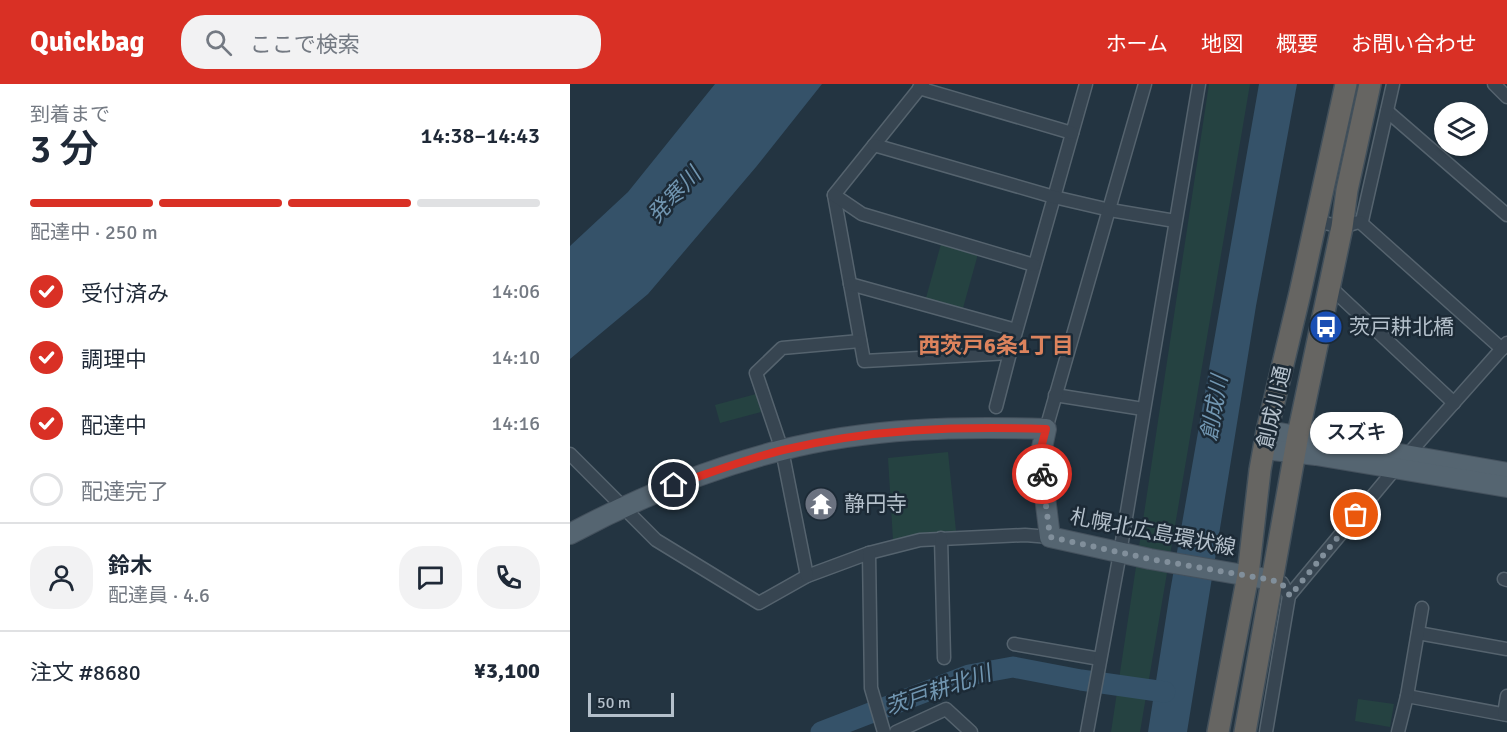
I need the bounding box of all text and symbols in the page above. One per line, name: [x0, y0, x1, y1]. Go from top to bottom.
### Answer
search box: [181, 15, 601, 69]
text: Quickbag: [30, 25, 145, 59]
icon: search: [202, 26, 235, 59]
text: ここで検索: [250, 31, 360, 58]
text: ホーム: [1106, 31, 1168, 57]
text: 地図: [1201, 31, 1243, 57]
text: 概要: [1276, 31, 1318, 57]
text: お問い合わせ: [1351, 31, 1477, 57]
text: 到着まで: [30, 102, 110, 127]
map controls: [1434, 102, 1488, 156]
button: layers: [1434, 102, 1488, 156]
text: 14:38–14:43: [421, 122, 540, 149]
text: 3 分: [30, 125, 99, 173]
water label: 発寒川: [642, 160, 708, 228]
text: 配達中 · 250 m: [30, 220, 158, 245]
icon: check: [30, 275, 63, 308]
text: 14:06: [491, 279, 540, 304]
text: 受付済み: [81, 280, 169, 307]
bus stop icon: 茨戸耕北橋: [1308, 309, 1344, 345]
place label: 茨戸耕北橋: [1349, 314, 1454, 340]
district label: 西茨戸6条1丁目: [918, 332, 1074, 359]
icon: check: [30, 341, 63, 374]
text: 14:10: [491, 345, 540, 370]
text: 調理中: [81, 346, 147, 373]
street label: 創成川通: [1252, 363, 1296, 451]
water label: 創成川: [1195, 371, 1233, 443]
icon: check: [30, 407, 63, 440]
text: 14:16: [491, 411, 540, 436]
text: 配達中: [81, 412, 147, 439]
callout: スズキ: [1310, 413, 1402, 455]
text: スズキ: [1327, 420, 1387, 445]
courier: [1012, 444, 1072, 504]
icon: bike: [1026, 458, 1059, 491]
pin: [648, 459, 699, 510]
icon: home: [657, 468, 690, 501]
text: 配達完了: [81, 478, 169, 505]
temple icon: 静円寺: [803, 486, 839, 522]
pin: [1330, 489, 1381, 540]
place label: 静円寺: [844, 491, 907, 517]
icon: bag: [1339, 498, 1372, 531]
street label: 札幌北広島環状線: [1068, 503, 1238, 561]
button: person: [30, 546, 93, 609]
button: chat: [399, 546, 462, 609]
button: phone: [477, 546, 540, 609]
text: 鈴木: [108, 552, 152, 579]
text: 配達員 · 4.6: [108, 583, 210, 608]
text: ¥3,100: [474, 657, 540, 684]
text: 注文 #8680: [30, 659, 141, 686]
water label: 茨戸耕北川: [882, 659, 996, 721]
scale bar: [588, 690, 674, 718]
text: 50 m: [597, 693, 631, 713]

